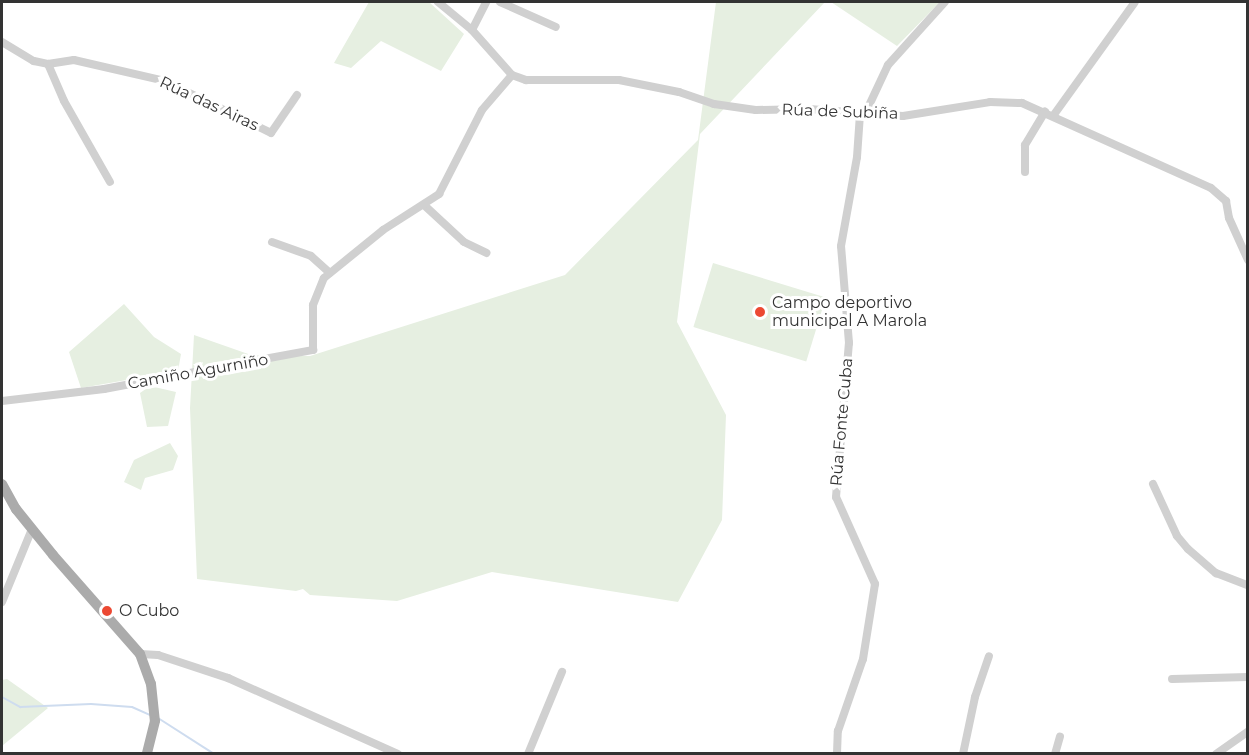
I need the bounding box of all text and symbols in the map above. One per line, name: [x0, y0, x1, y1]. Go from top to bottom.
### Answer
street label: Rúa das Airas: [156, 73, 262, 135]
street label: Rúa de Subiña: [781, 100, 899, 124]
place label: Campo deportivo municipal A Marola: [772, 293, 927, 331]
marker: Campo deportivo municipal A Marola: [753, 305, 767, 319]
street label: Camiño Agurniño: [126, 350, 270, 394]
street label: Rúa Fonte Cuba: [827, 357, 857, 487]
place label: O Cubo: [119, 601, 179, 621]
marker: O Cubo: [100, 604, 114, 618]

